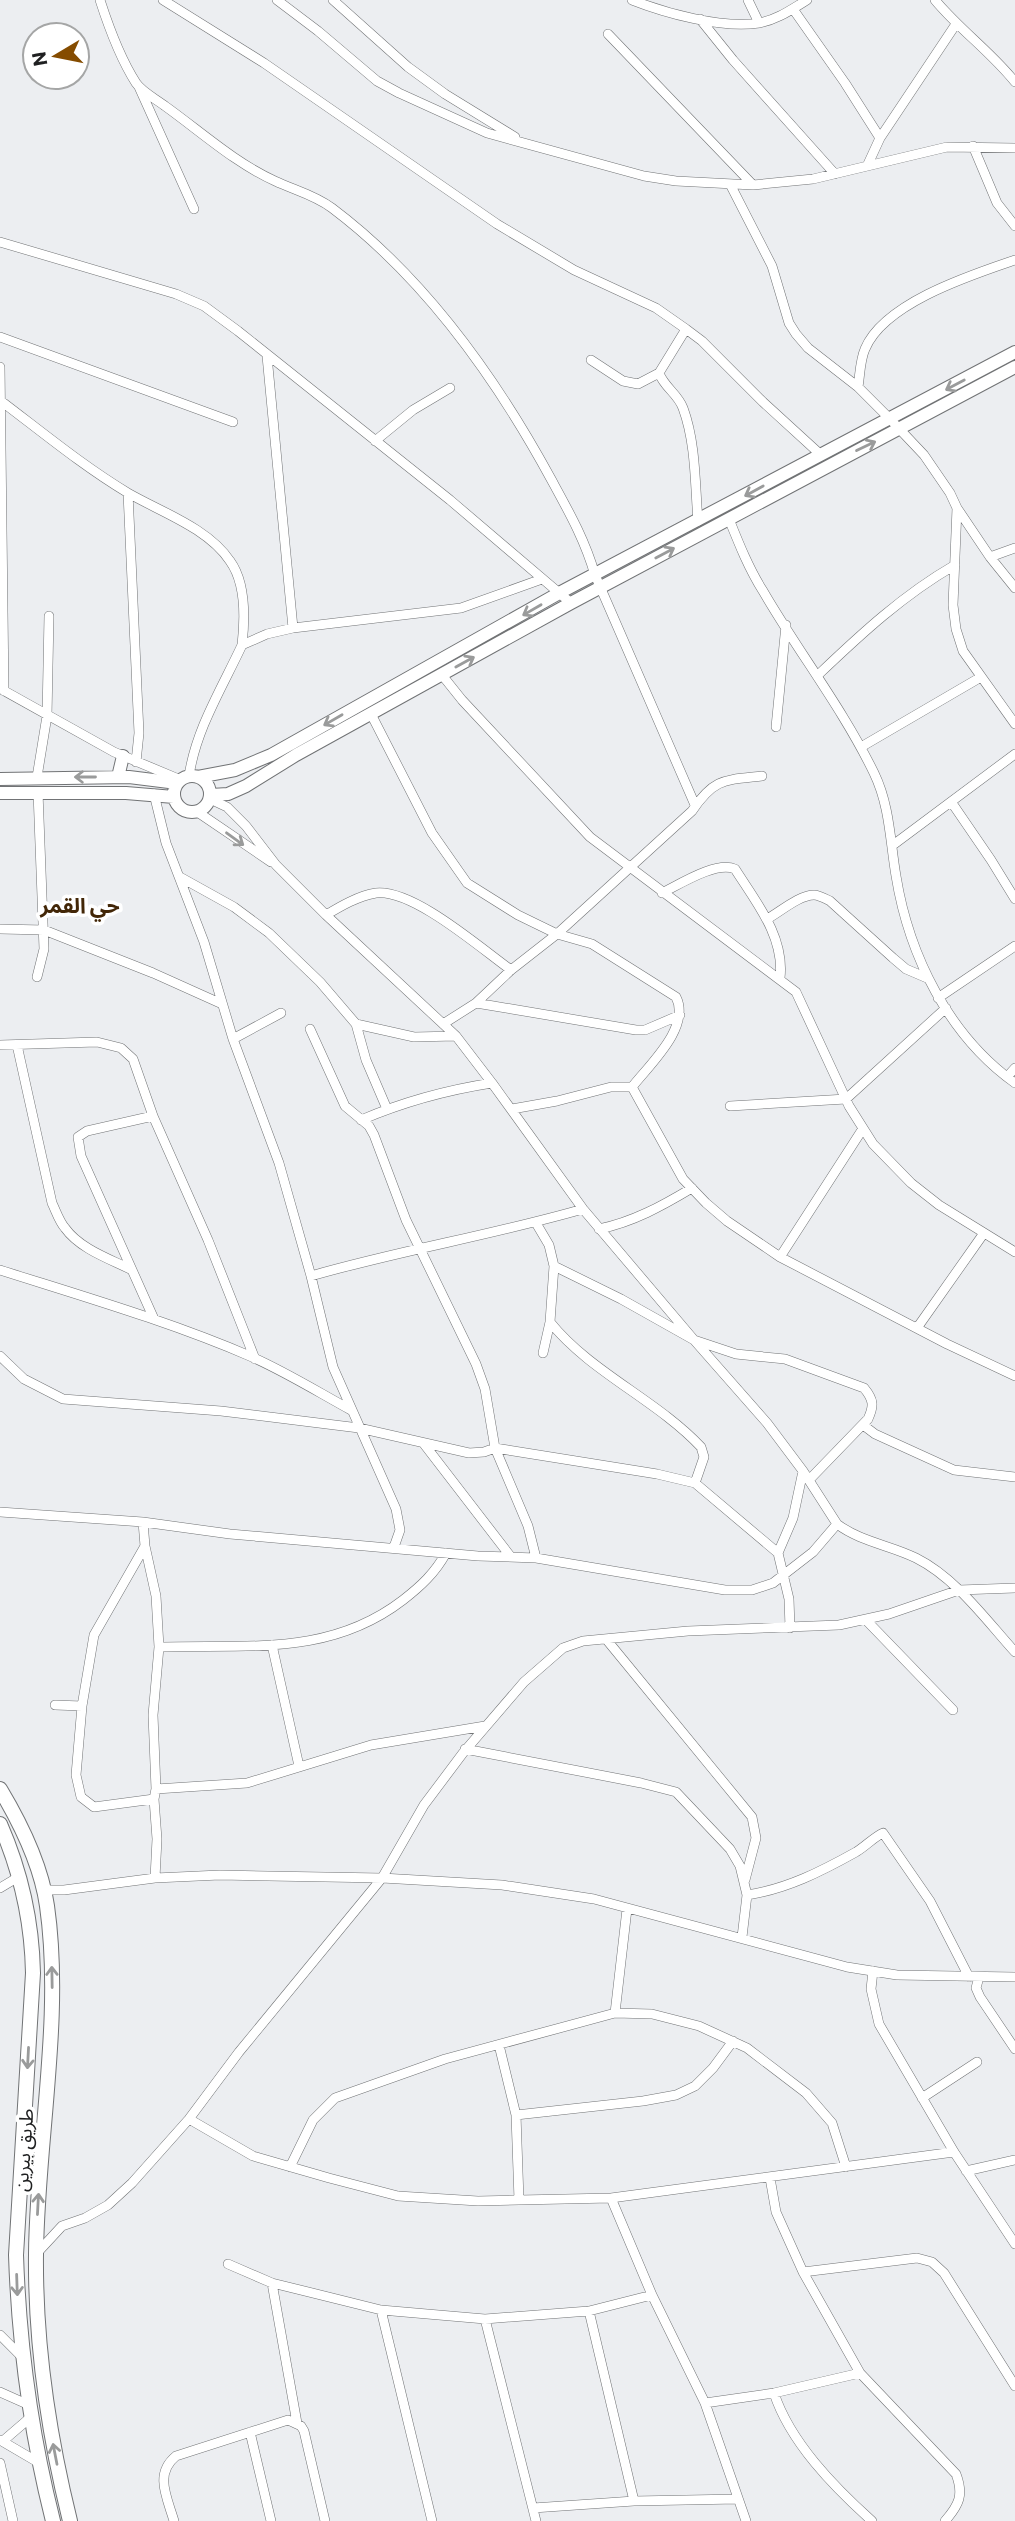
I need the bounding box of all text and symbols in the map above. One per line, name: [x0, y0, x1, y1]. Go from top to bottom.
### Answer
north arrow: [21, 21, 91, 91]
text: N: [26, 50, 51, 68]
one-way arrow: [945, 378, 966, 392]
one-way arrow: [855, 438, 876, 452]
one-way arrow: [744, 484, 764, 498]
one-way arrow: [654, 546, 675, 559]
one-way arrow: [522, 603, 542, 617]
one-way arrow: [455, 655, 475, 669]
one-way arrow: [323, 713, 343, 727]
one-way arrow: [74, 770, 97, 784]
one-way arrow: [225, 832, 244, 846]
district label: حي القمر: [39, 892, 120, 922]
one-way arrow: [45, 1966, 58, 1989]
one-way arrow: [22, 2047, 35, 2070]
street label: طريق بيرين: [9, 2108, 38, 2192]
one-way arrow: [32, 2193, 45, 2216]
one-way arrow: [11, 2274, 24, 2297]
one-way arrow: [48, 2443, 61, 2466]

